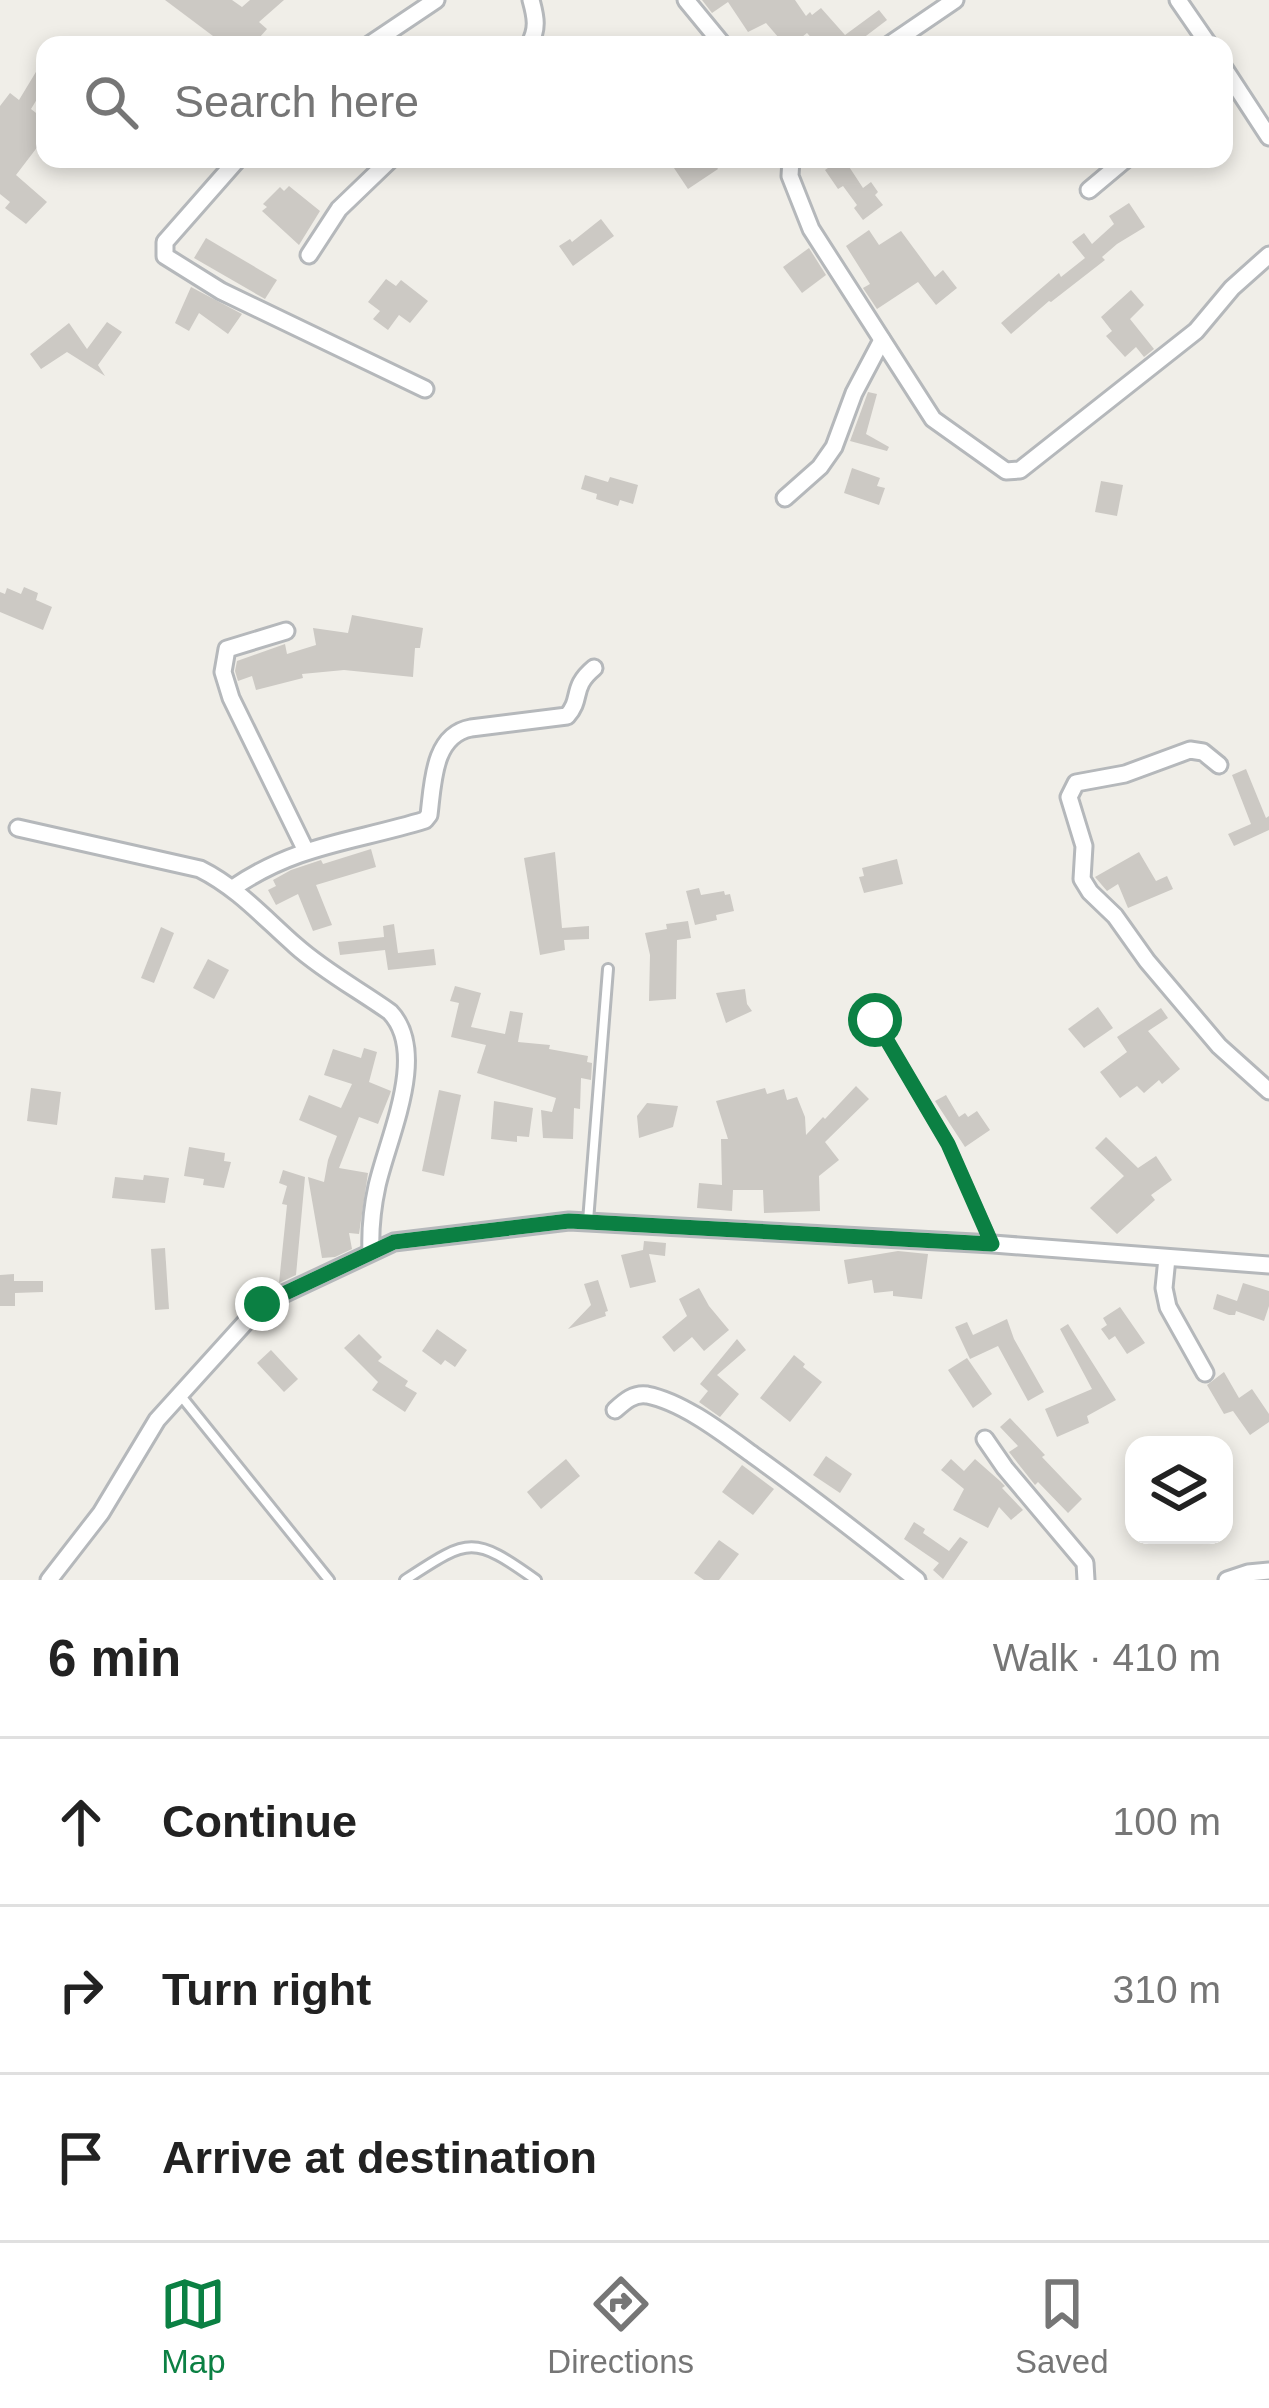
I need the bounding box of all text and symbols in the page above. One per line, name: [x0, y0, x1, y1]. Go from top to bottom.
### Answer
search box: [36, 36, 1233, 168]
icon: search: [78, 69, 144, 135]
text: Search here: [174, 76, 419, 127]
route start: [848, 993, 902, 1047]
route end: [235, 1277, 289, 1331]
map controls: [1125, 1436, 1233, 1544]
button: layers: [1125, 1436, 1233, 1544]
text: 6 min: [48, 1630, 181, 1687]
text: Walk · 410 m: [993, 1636, 1221, 1679]
icon: ahead: [48, 1789, 114, 1855]
text: Continue: [162, 1796, 357, 1847]
text: 100 m: [1113, 1800, 1221, 1843]
icon: right: [48, 1957, 114, 2023]
text: Turn right: [162, 1964, 371, 2015]
text: 310 m: [1113, 1968, 1221, 2011]
icon: arrive: [48, 2125, 114, 2191]
text: Arrive at destination: [162, 2132, 597, 2183]
tab: Map: [160, 2271, 226, 2381]
tab: Directions: [547, 2271, 694, 2381]
tab: Saved: [1015, 2271, 1109, 2381]

